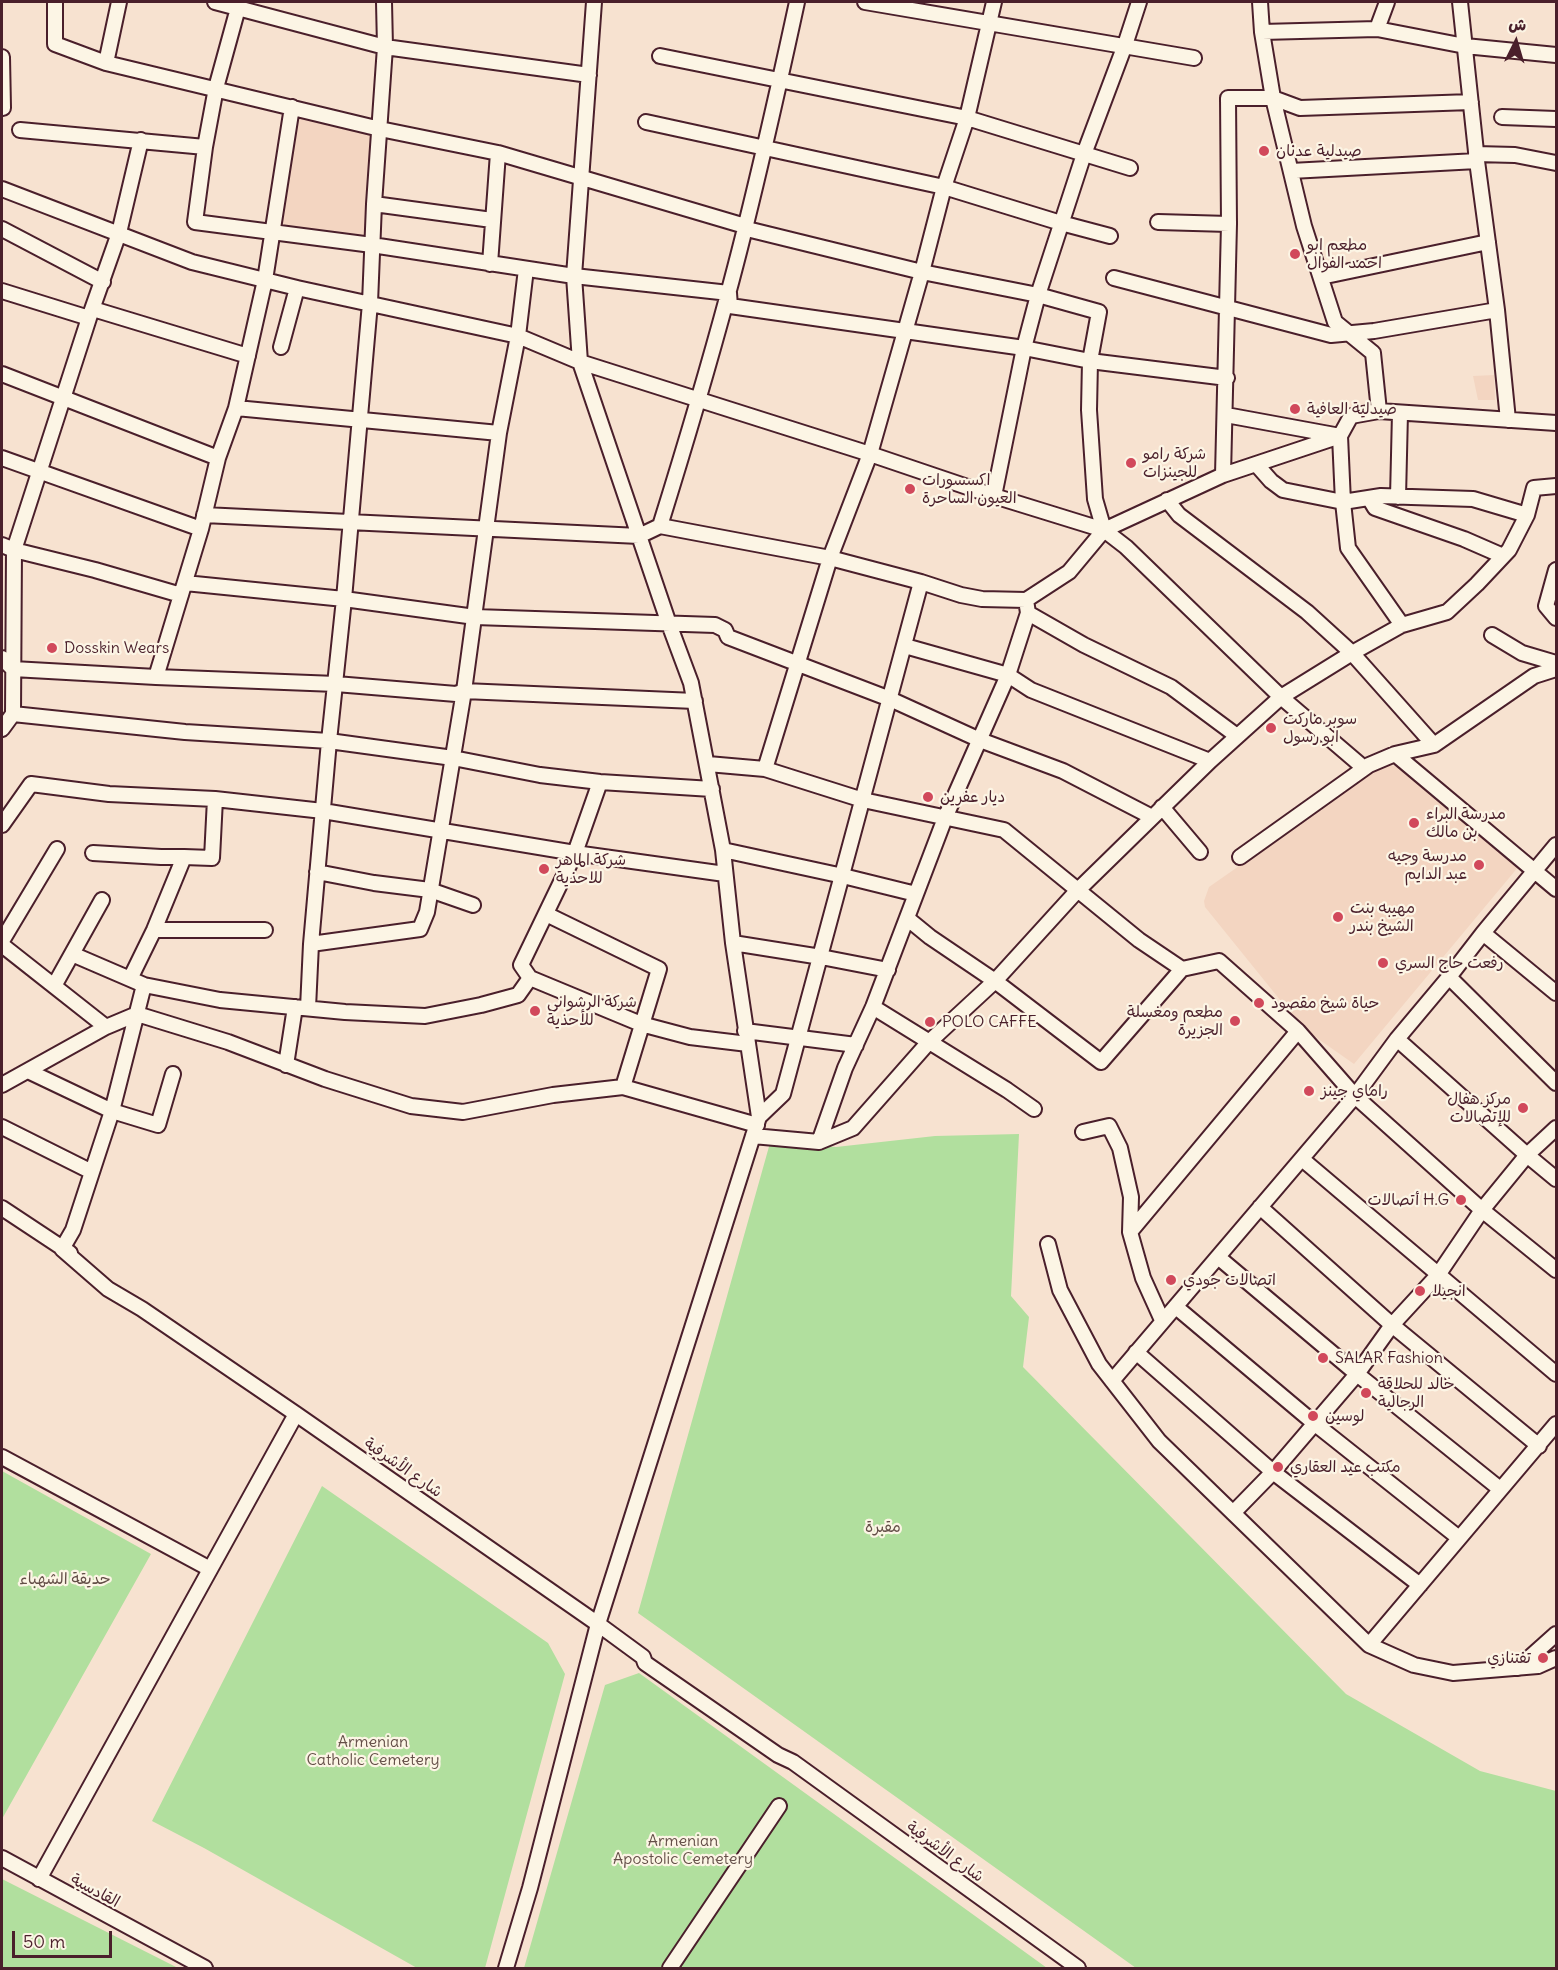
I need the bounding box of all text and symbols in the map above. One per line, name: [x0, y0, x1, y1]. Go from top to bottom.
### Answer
north arrow: [1486, 12, 1546, 72]
text: ش: [1508, 13, 1527, 35]
place label: صيدلية عدنان: [1276, 141, 1362, 161]
marker: صيدلية عدنان: [1257, 144, 1271, 158]
place label: مطعم ابو احمد الفوال: [1307, 235, 1382, 273]
marker: مطعم ابو احمد الفوال: [1288, 247, 1302, 261]
place label: صيدلية العافية: [1307, 399, 1397, 419]
marker: صيدلية العافية: [1288, 402, 1302, 416]
place label: شركة رامو للجينزات: [1143, 444, 1206, 482]
marker: شركة رامو للجينزات: [1124, 456, 1138, 470]
place label: اكسسورات العيون الساحرة: [922, 470, 1017, 508]
marker: اكسسورات العيون الساحرة: [903, 482, 917, 496]
place label: Dosskin Wears: [64, 638, 169, 658]
marker: Dosskin Wears: [45, 641, 59, 655]
place label: سوبر ماركت ابو رسول: [1283, 709, 1357, 747]
marker: سوبر ماركت ابو رسول: [1264, 721, 1278, 735]
place label: ديار عفرين: [940, 787, 1005, 807]
marker: ديار عفرين: [921, 790, 935, 804]
place label: مدرسة البراء بن مالك: [1426, 804, 1506, 842]
marker: مدرسة البراء بن مالك: [1407, 816, 1421, 830]
place label: مدرسة وجيه عبد الدايم: [1388, 846, 1467, 884]
place label: شركة الماهر للاحذية: [556, 850, 626, 888]
marker: مدرسة وجيه عبد الدايم: [1472, 858, 1486, 872]
marker: شركة الماهر للاحذية: [537, 862, 551, 876]
place label: مهيبه بنت الشيخ بندر: [1350, 898, 1415, 936]
marker: مهيبه بنت الشيخ بندر: [1331, 910, 1345, 924]
place label: رفعت حاج السري: [1395, 953, 1504, 973]
marker: رفعت حاج السري: [1376, 956, 1390, 970]
place label: شركة الرشواني للأحذية: [547, 992, 637, 1030]
place label: حياة شيخ مقصود: [1271, 993, 1379, 1013]
marker: حياة شيخ مقصود: [1252, 996, 1266, 1010]
place label: مطعم ومغسلة الجزيرة: [1127, 1002, 1223, 1040]
marker: شركة الرشواني للأحذية: [528, 1004, 542, 1018]
place label: POLO CAFFE: [942, 1012, 1037, 1032]
marker: مطعم ومغسلة الجزيرة: [1228, 1014, 1242, 1028]
marker: POLO CAFFE: [923, 1015, 937, 1029]
place label: راماي جينز: [1321, 1081, 1388, 1101]
marker: راماي جينز: [1302, 1084, 1316, 1098]
place label: مركز هفال للإتصالات: [1447, 1089, 1511, 1127]
marker: مركز هفال للإتصالات: [1516, 1101, 1530, 1115]
place label: أتصالات H.G: [1368, 1190, 1449, 1210]
marker: أتصالات H.G: [1454, 1193, 1468, 1207]
place label: اتصالات جودي: [1183, 1270, 1276, 1290]
marker: اتصالات جودي: [1164, 1273, 1178, 1287]
place label: انجيلا: [1432, 1281, 1466, 1301]
marker: انجيلا: [1413, 1284, 1427, 1298]
place label: SALAR Fashion: [1335, 1348, 1443, 1368]
marker: SALAR Fashion: [1316, 1351, 1330, 1365]
place label: خالد للحلاقة الرجالية: [1378, 1374, 1455, 1412]
marker: خالد للحلاقة الرجالية: [1359, 1386, 1373, 1400]
place label: لوسين: [1325, 1406, 1364, 1426]
marker: لوسين: [1306, 1409, 1320, 1423]
street label: شارع الأشرفية: [360, 1434, 446, 1502]
place label: مكتب عيد العقاري: [1290, 1457, 1401, 1477]
marker: مكتب عيد العقاري: [1271, 1460, 1285, 1474]
park label: مقبرة: [865, 1517, 901, 1537]
park label: حديقة الشهباء: [19, 1569, 111, 1589]
place label: تفتنازي: [1487, 1648, 1531, 1668]
marker: تفتنازي: [1536, 1651, 1550, 1665]
park label: Armenian Catholic Cemetery: [306, 1732, 440, 1770]
street label: شارع الأشرفية: [903, 1817, 987, 1887]
park label: Armenian Apostolic Cemetery: [613, 1831, 753, 1869]
street label: القادسية: [67, 1870, 123, 1912]
scale bar: [15, 1919, 116, 1957]
text: 50 m: [23, 1930, 65, 1953]

